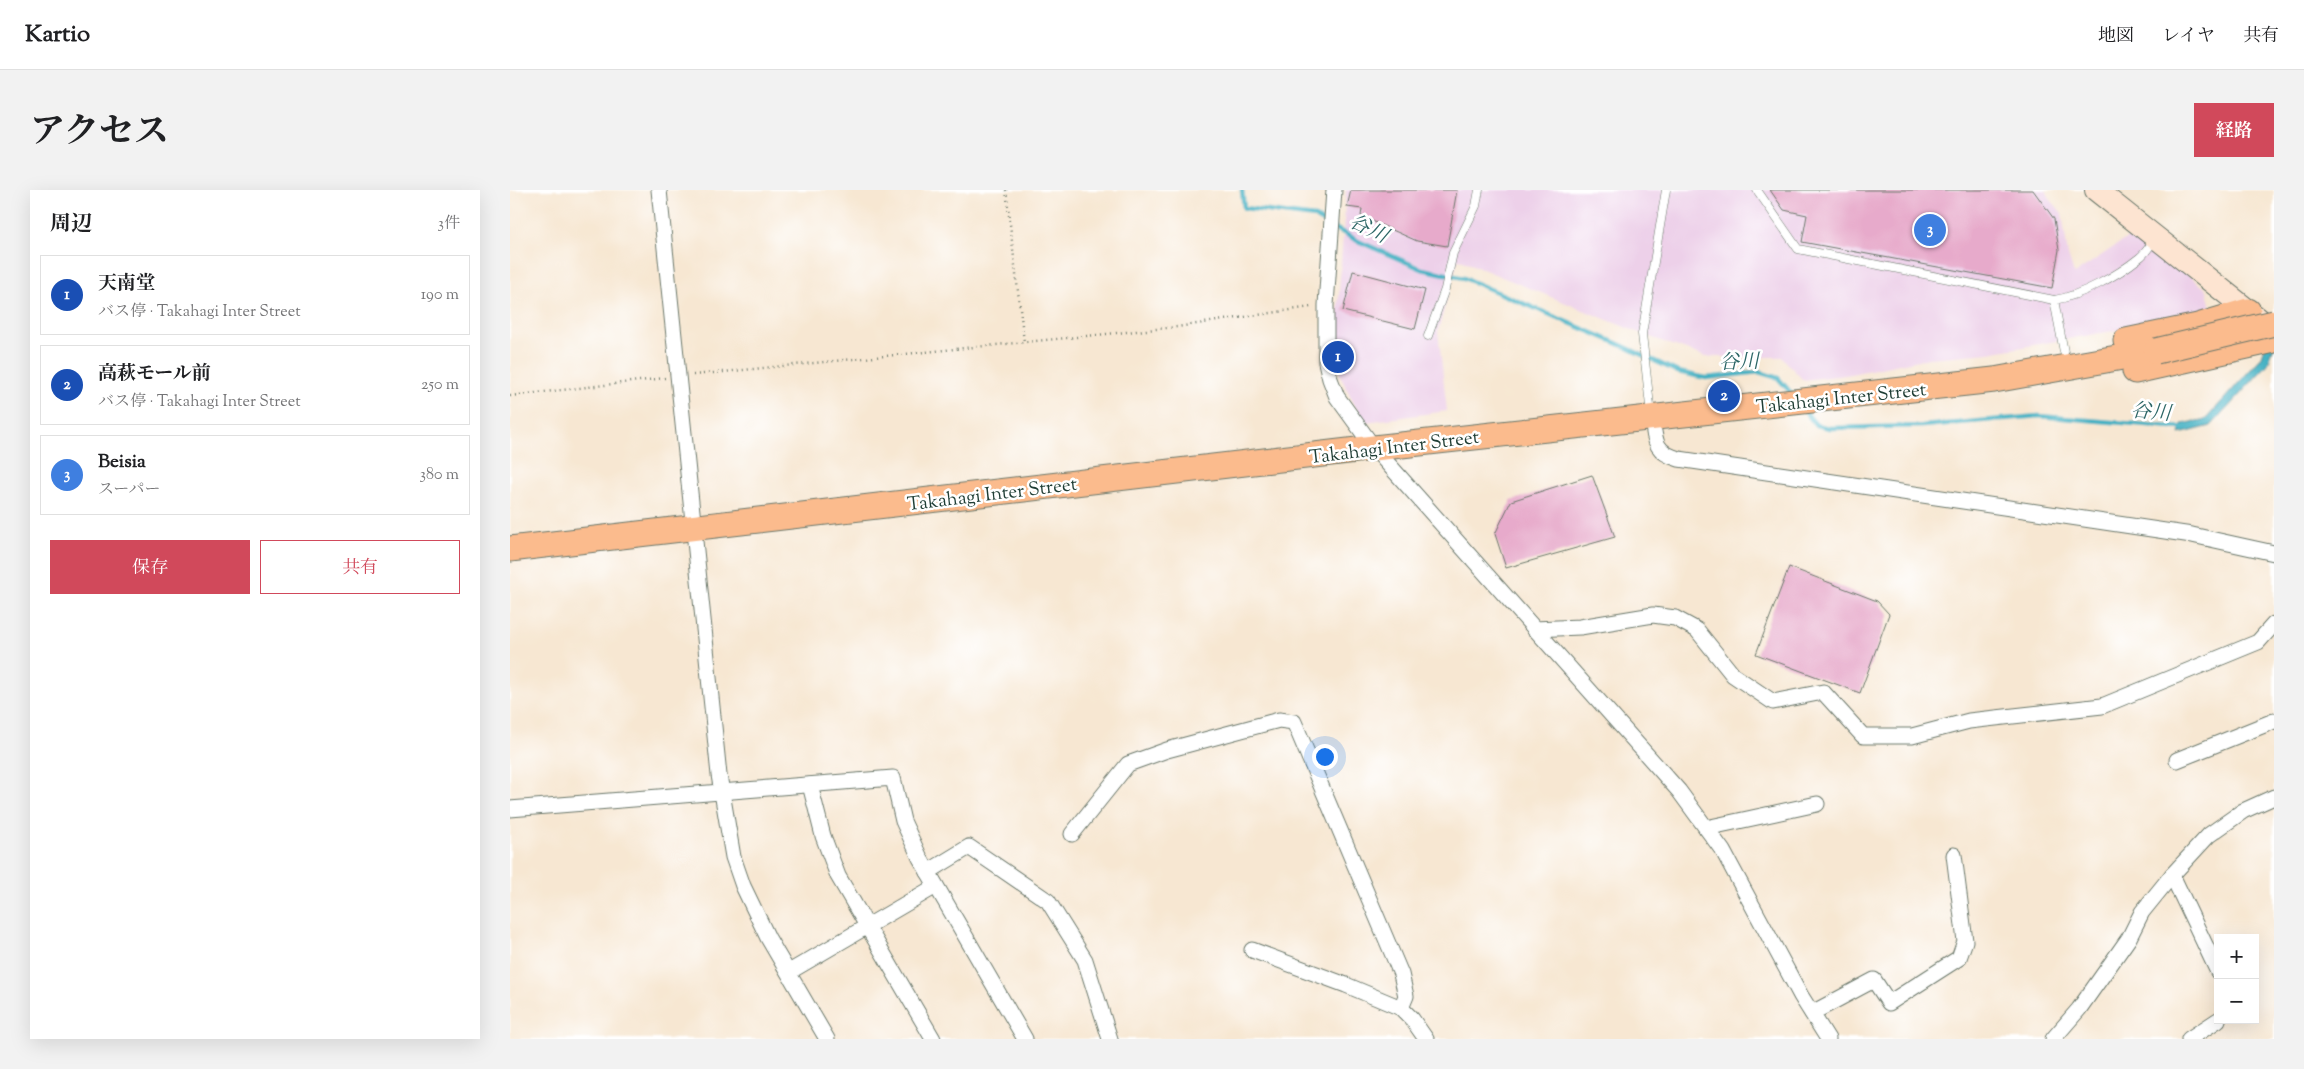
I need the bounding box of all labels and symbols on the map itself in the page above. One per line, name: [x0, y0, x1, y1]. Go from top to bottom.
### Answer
water label: 谷川: [1344, 208, 1394, 253]
pin: 3: [1914, 211, 1946, 249]
pin: 1: [1322, 338, 1354, 376]
water label: 谷川: [1719, 348, 1762, 379]
pin: 2: [1708, 377, 1740, 415]
street label: Takahagi Inter Street: [1755, 377, 1928, 422]
water label: 谷川: [2130, 397, 2174, 430]
street label: Takahagi Inter Street: [1308, 425, 1481, 472]
street label: Takahagi Inter Street: [906, 472, 1079, 519]
your location: [1312, 744, 1338, 770]

